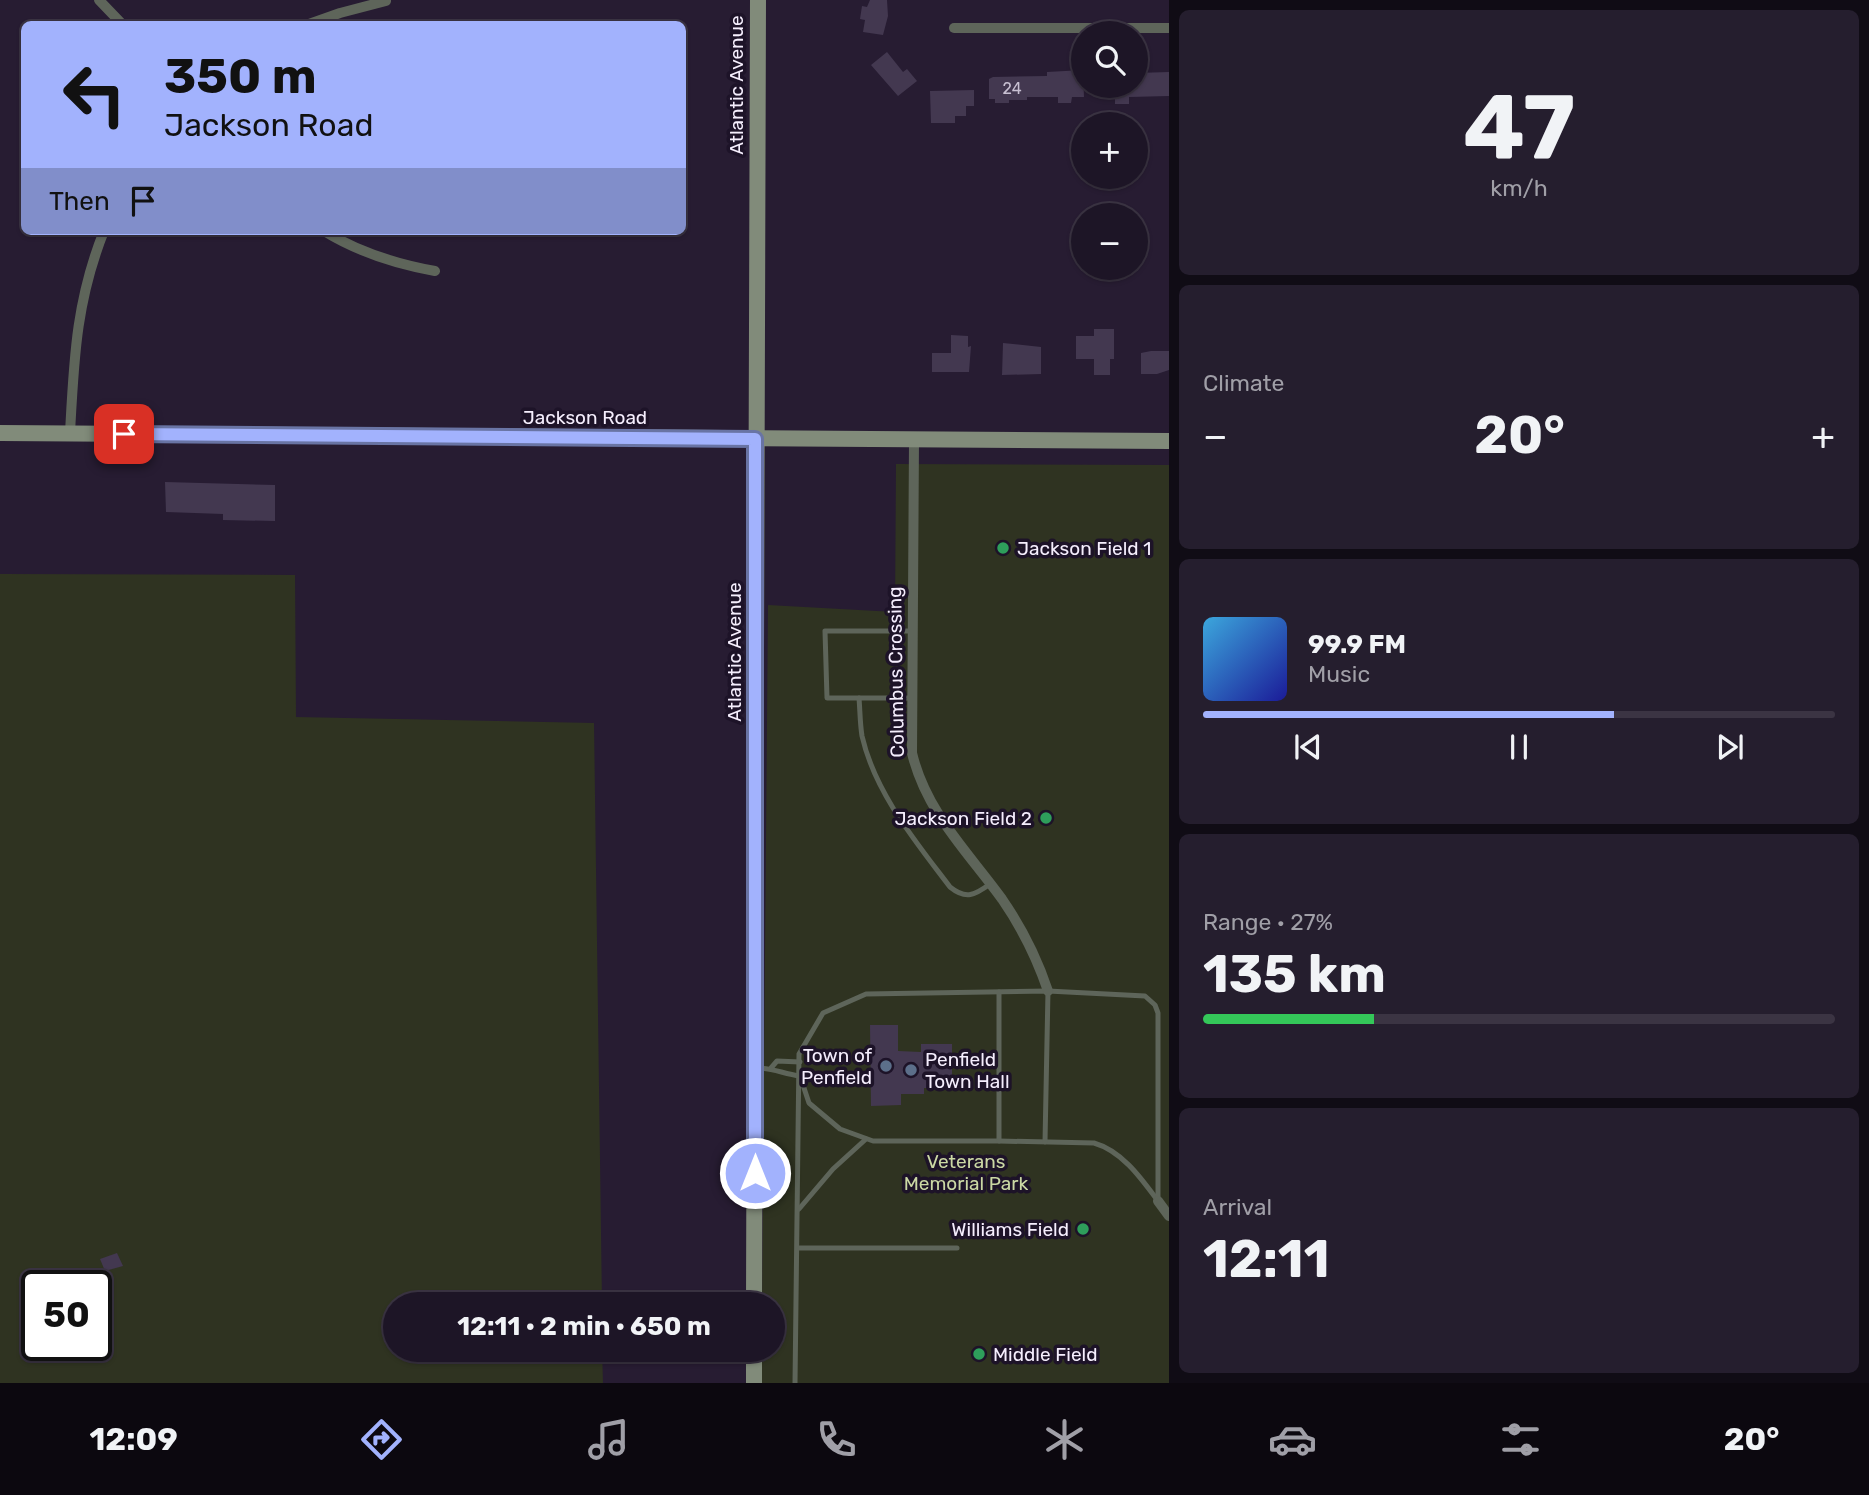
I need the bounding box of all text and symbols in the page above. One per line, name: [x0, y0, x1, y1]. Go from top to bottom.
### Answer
street label: Atlantic Avenue: [725, 15, 748, 155]
map controls: [1071, 21, 1148, 280]
button: search: [1071, 21, 1148, 98]
text: 350 m: [164, 47, 317, 105]
icon: left: [49, 49, 140, 140]
text: 47: [1463, 74, 1575, 182]
house number: 24: [1002, 79, 1022, 98]
text: Jackson Road: [164, 106, 373, 144]
button: +: [1071, 112, 1148, 189]
text: km/h: [1490, 174, 1548, 202]
icon: arrive: [124, 182, 162, 220]
text: Then: [49, 186, 110, 217]
button: −: [1071, 203, 1148, 280]
text: Climate: [1203, 369, 1284, 397]
pin: [94, 404, 154, 464]
text: 20°: [1474, 404, 1565, 466]
street label: Jackson Road: [523, 406, 647, 429]
text: −: [1203, 413, 1228, 459]
text: +: [1811, 413, 1835, 459]
icon: arrive: [105, 415, 143, 453]
place label: Jackson Field 1: [1017, 537, 1151, 560]
marker: Jackson Field 1: [995, 540, 1011, 556]
street label: Atlantic Avenue: [723, 582, 746, 722]
street label: Columbus Crossing: [883, 586, 909, 758]
text: 99.9 FM: [1308, 629, 1406, 660]
text: Music: [1308, 660, 1370, 688]
icon: previous: [1289, 728, 1327, 766]
icon: pause: [1500, 728, 1538, 766]
icon: next: [1711, 728, 1749, 766]
place label: Jackson Field 2: [895, 807, 1032, 830]
marker: Jackson Field 2: [1038, 810, 1054, 826]
text: Range · 27%: [1203, 908, 1333, 936]
text: 135 km: [1203, 943, 1386, 1005]
place label: Town of Penfield: [801, 1044, 873, 1089]
place label: Penfield Town Hall: [925, 1048, 1010, 1093]
marker: Town of Penfield: [878, 1058, 894, 1074]
marker: Penfield Town Hall: [903, 1062, 919, 1078]
position arrow: [718, 1136, 792, 1210]
park label: Veterans Memorial Park: [904, 1150, 1029, 1195]
text: Arrival: [1203, 1193, 1272, 1221]
place label: Williams Field: [951, 1218, 1069, 1241]
marker: Williams Field: [1075, 1221, 1091, 1237]
text: 12:11: [1203, 1228, 1330, 1290]
speed limit sign: 50: [21, 1270, 112, 1361]
text: 12:11 · 2 min · 650 m: [457, 1311, 711, 1342]
place label: Middle Field: [993, 1343, 1097, 1366]
marker: Middle Field: [971, 1346, 987, 1362]
icon: directions: [357, 1415, 406, 1464]
icon: music: [584, 1415, 633, 1464]
icon: phone: [812, 1415, 861, 1464]
icon: climate: [1040, 1415, 1089, 1464]
icon: car: [1268, 1415, 1317, 1464]
icon: filters: [1496, 1415, 1545, 1464]
text: 12:09: [89, 1420, 178, 1458]
text: 20°: [1724, 1420, 1779, 1458]

